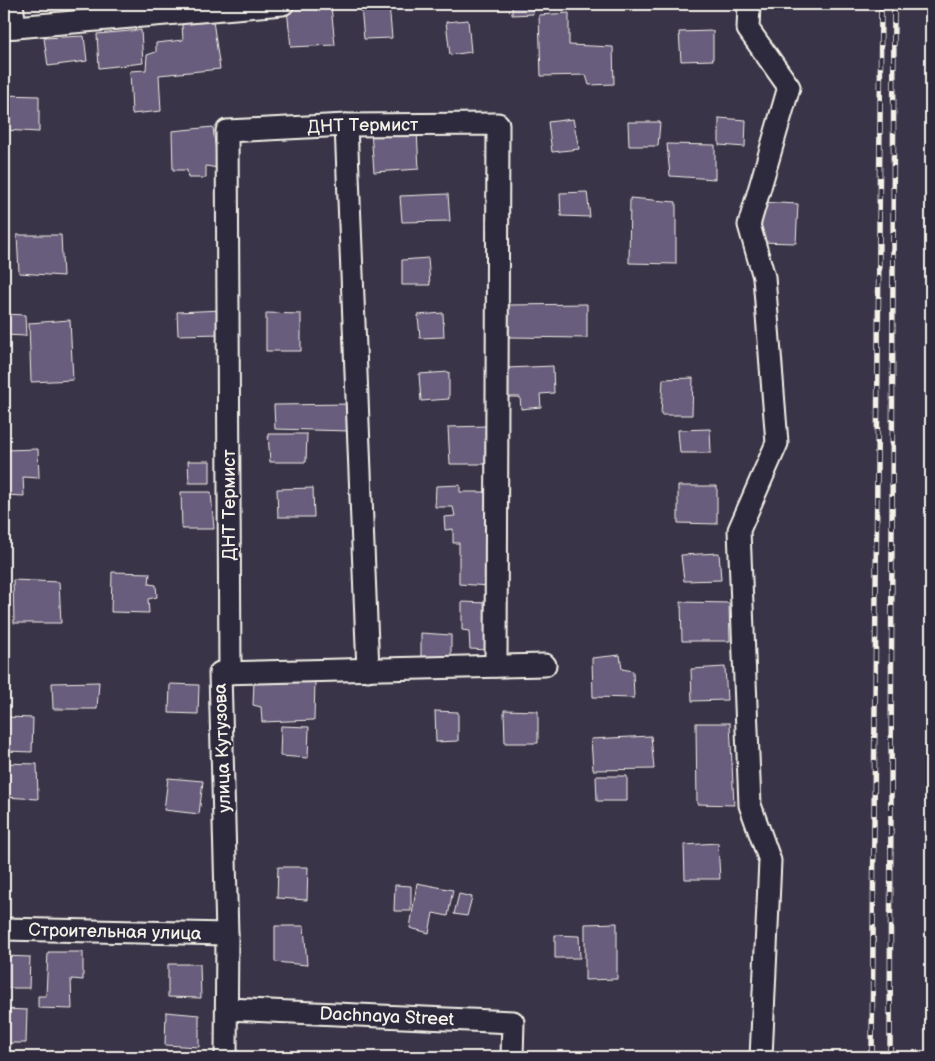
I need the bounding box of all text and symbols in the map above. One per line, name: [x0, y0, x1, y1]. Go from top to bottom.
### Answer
street label: ДНТ Термист: [307, 115, 419, 138]
street label: ДНТ Термист: [219, 449, 240, 561]
street label: улица Кутузова: [210, 683, 235, 813]
street label: Строительная улица: [28, 920, 202, 944]
street label: Dachnaya Street: [319, 1003, 455, 1030]

